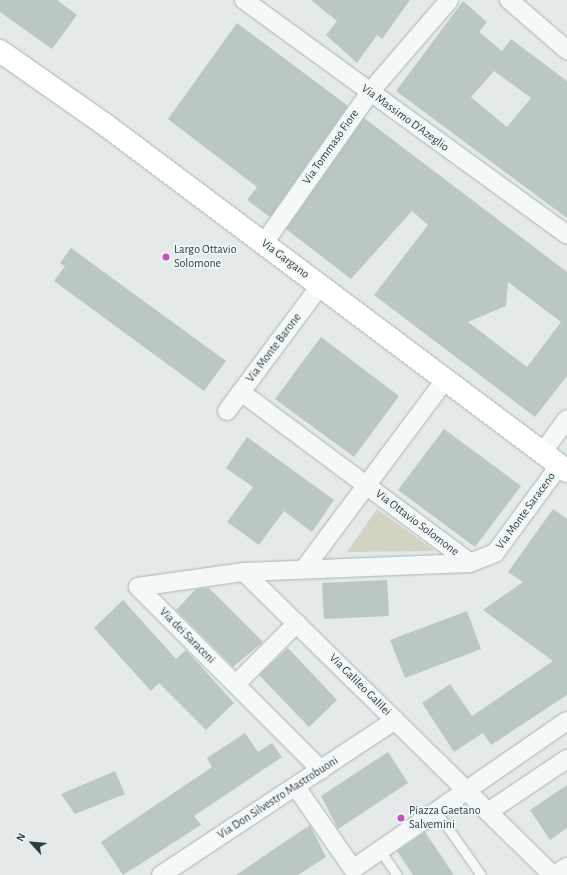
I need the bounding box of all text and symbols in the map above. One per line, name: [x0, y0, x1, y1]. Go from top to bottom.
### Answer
street label: Via Massimo D'Azeglio: [358, 81, 452, 155]
street label: Via Tommaso Fiore: [300, 107, 362, 187]
street label: Via Gargano: [258, 236, 312, 282]
place label: Largo Ottavio Solomone: [174, 243, 237, 271]
marker: Largo Ottavio Solomone: [161, 252, 171, 262]
street label: Via Monte Barone: [243, 311, 305, 385]
street label: Via Monte Saraceno: [493, 470, 559, 552]
street label: Via Ottavio Solomone: [372, 487, 462, 559]
street label: Via dei Saraceni: [156, 605, 218, 667]
street label: Via Galileo Galilei: [326, 651, 394, 719]
street label: Via Don Silvestro Mastrobuoni: [215, 754, 341, 842]
place label: Piazza Gaetano Salvemini: [409, 804, 481, 832]
marker: Piazza Gaetano Salvemini: [396, 813, 406, 823]
north arrow: [12, 823, 52, 863]
text: N: [14, 831, 28, 843]

